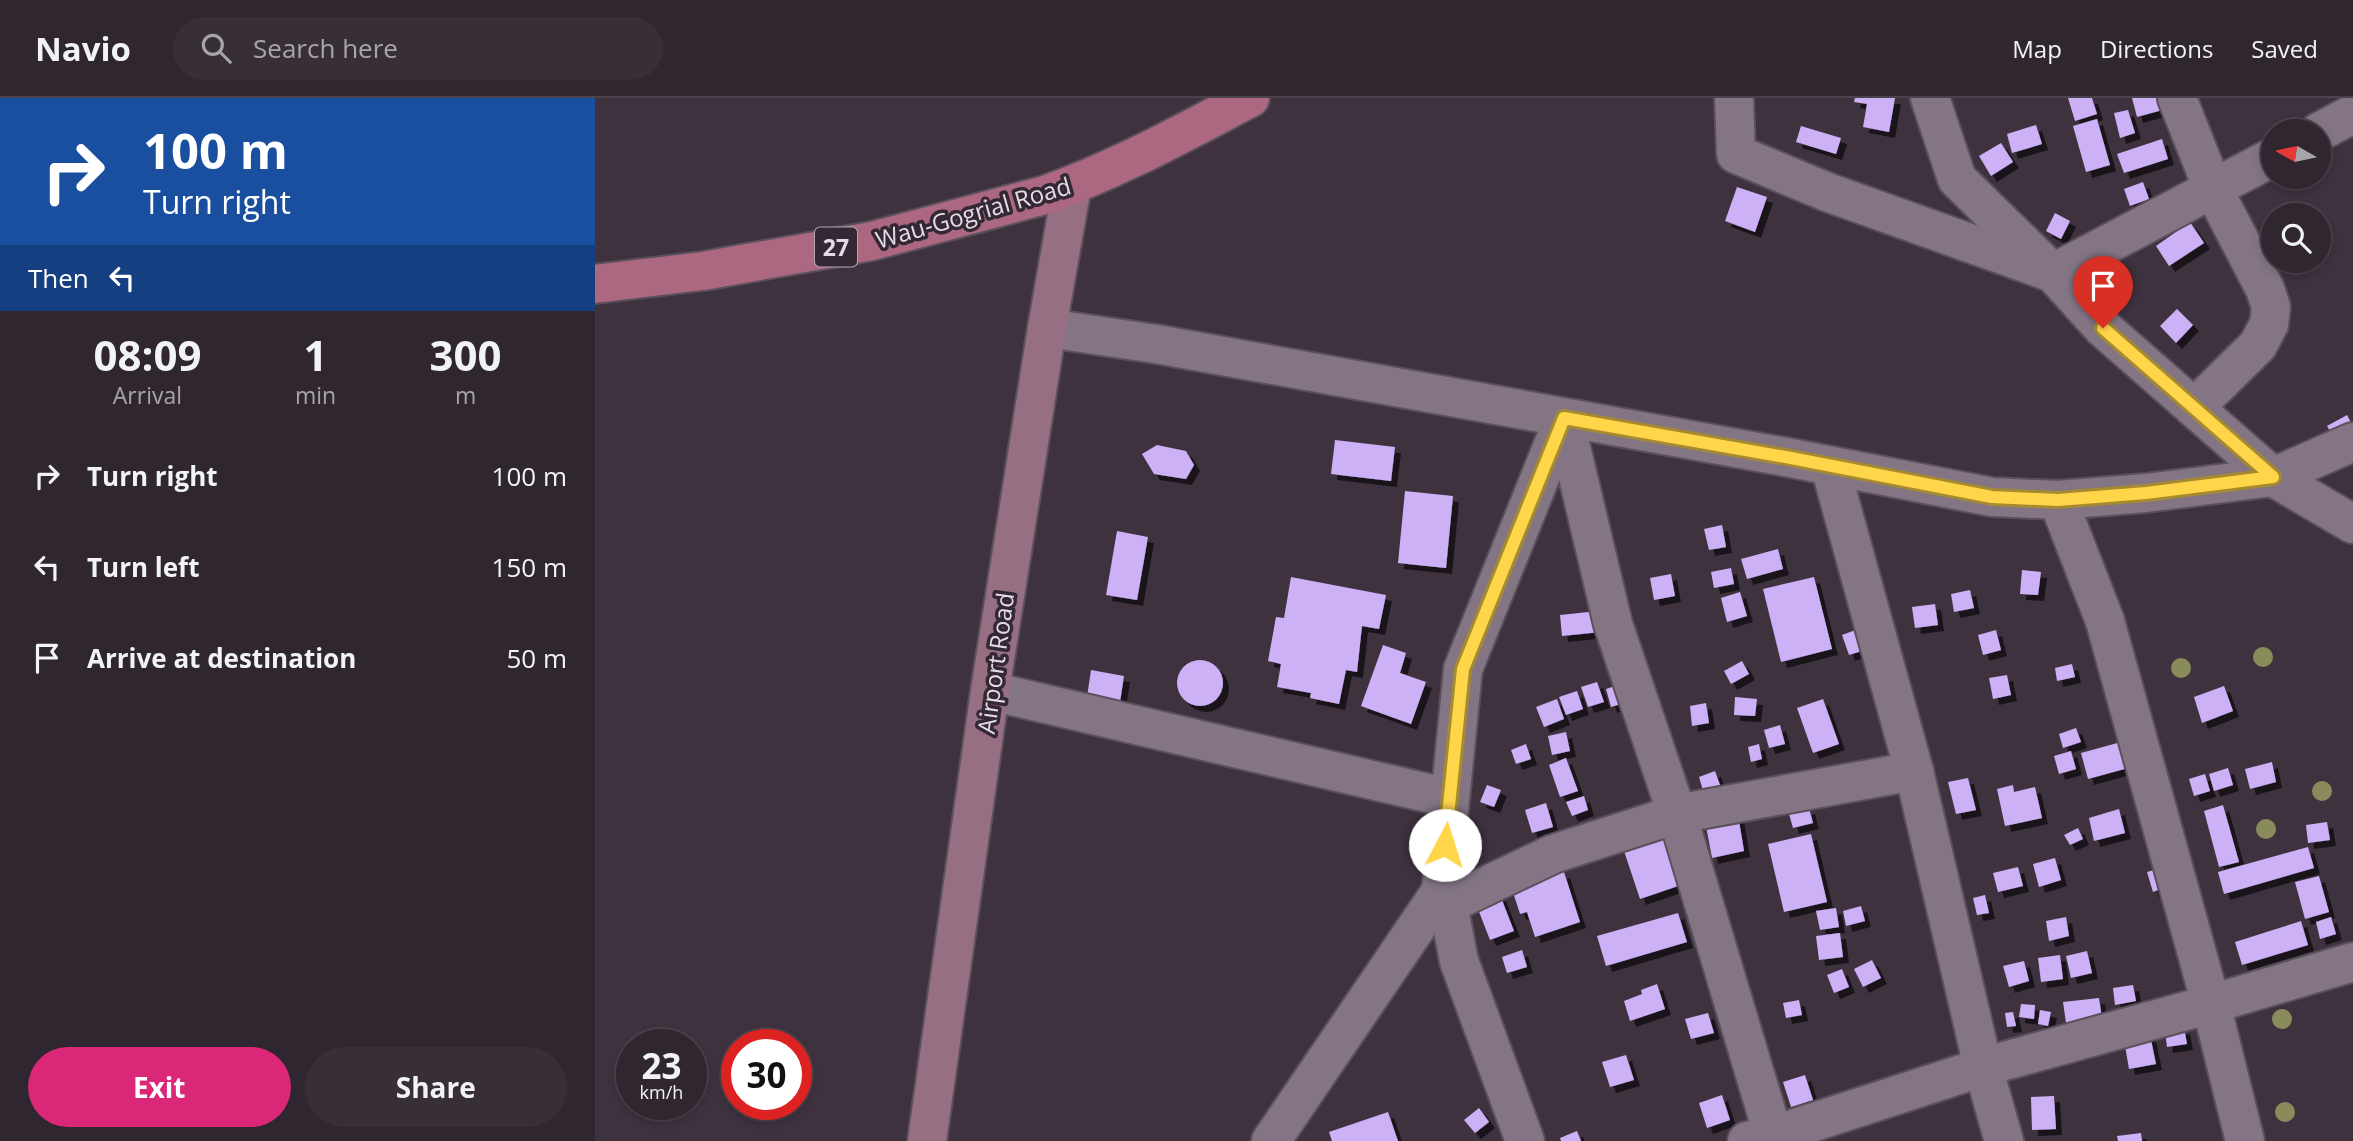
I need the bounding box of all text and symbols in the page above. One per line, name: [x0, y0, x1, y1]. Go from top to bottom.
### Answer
search box: [173, 17, 663, 80]
text: Navio: [35, 26, 131, 71]
icon: search: [197, 29, 235, 67]
text: Search here: [253, 30, 398, 66]
text: Map: [2012, 32, 2062, 65]
text: Directions: [2100, 32, 2213, 65]
text: Saved: [2251, 32, 2318, 65]
text: 100 m: [143, 117, 288, 183]
north arrow: [2261, 119, 2331, 189]
map controls: [2261, 119, 2331, 273]
icon: right: [28, 126, 119, 217]
street label: Wau-Gogrial Road: [872, 168, 1074, 256]
text: Turn right: [143, 180, 291, 223]
button: search: [2261, 203, 2331, 273]
road number: 27: [815, 228, 857, 266]
pin: [2073, 256, 2133, 328]
icon: left: [103, 259, 141, 297]
text: Then: [28, 260, 89, 296]
icon: arrive: [2084, 267, 2122, 305]
text: 08:09: [93, 326, 201, 383]
text: 1: [303, 326, 328, 383]
text: 300: [430, 326, 502, 383]
text: Arrival: [113, 379, 182, 411]
text: min: [295, 379, 336, 411]
text: m: [455, 379, 476, 411]
icon: right: [28, 457, 66, 495]
text: Turn right: [87, 458, 218, 494]
text: 100 m: [492, 458, 567, 494]
icon: left: [28, 548, 66, 586]
text: Turn left: [87, 549, 199, 585]
text: 150 m: [492, 549, 567, 585]
street label: Airport Road: [969, 590, 1021, 736]
icon: arrive: [28, 639, 66, 677]
text: Arrive at destination: [87, 640, 356, 676]
text: 50 m: [506, 640, 567, 676]
position arrow: [1408, 808, 1482, 882]
speed limit sign: 30: [721, 1029, 812, 1120]
text: 23: [641, 1042, 682, 1089]
button: Exit: [28, 1047, 291, 1127]
button: Share: [305, 1047, 567, 1127]
text: km/h: [640, 1080, 683, 1104]

